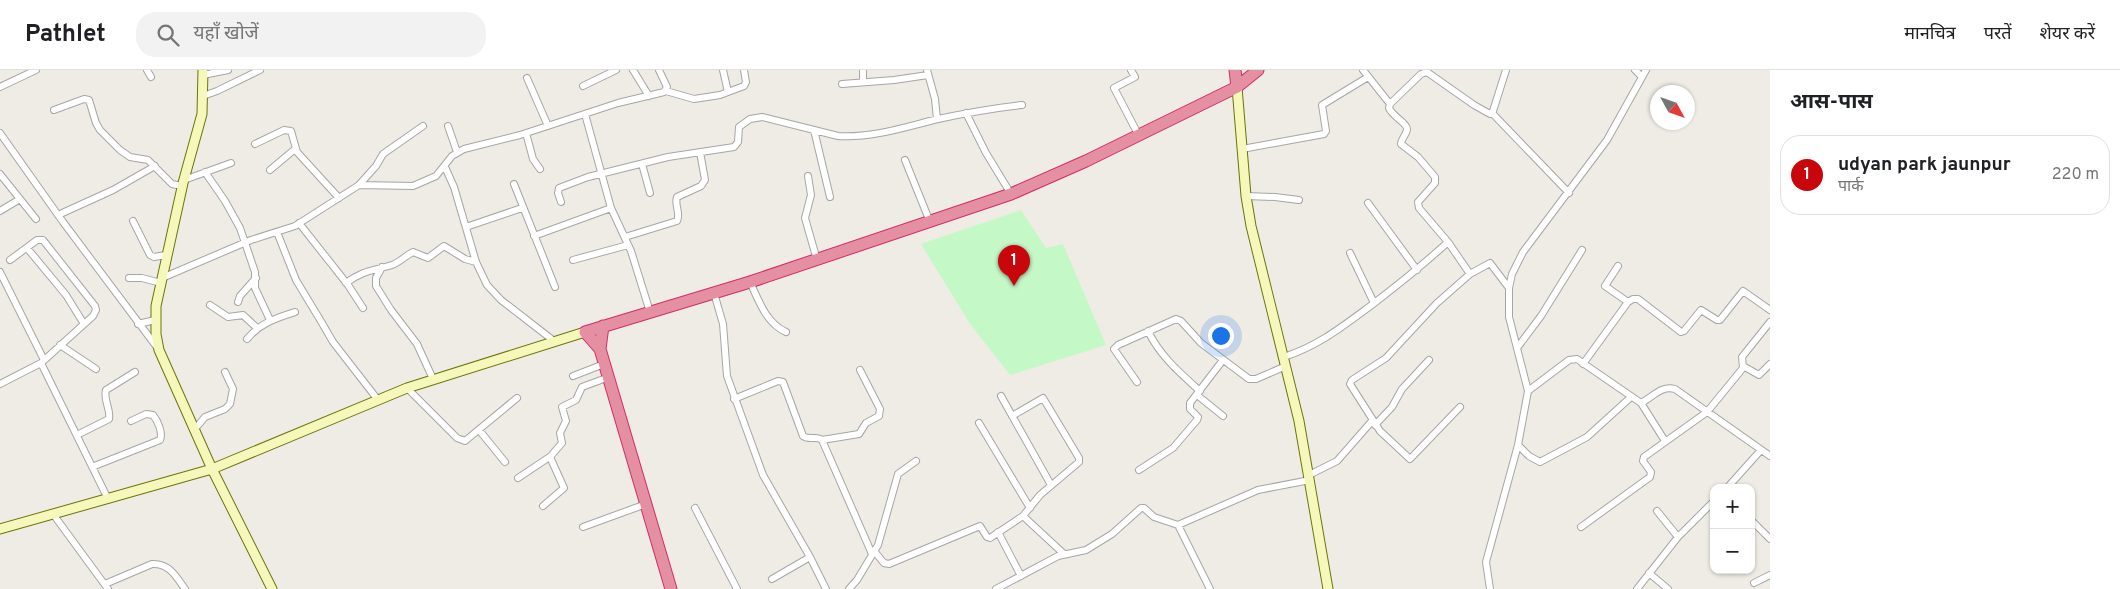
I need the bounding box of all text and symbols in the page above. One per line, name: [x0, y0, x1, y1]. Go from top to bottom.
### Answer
search box: [136, 12, 486, 57]
text: Pathlet: [25, 20, 106, 50]
icon: search: [154, 21, 182, 49]
text: यहाँ खोजें: [194, 22, 259, 46]
text: मानचित्र: [1904, 23, 1956, 46]
text: परतें: [1984, 23, 2012, 46]
text: शेयर करें: [2040, 23, 2095, 46]
north arrow: [1650, 85, 1695, 130]
text: आस-पास: [1790, 89, 1873, 116]
text: udyan park jaunpur: [1838, 153, 2011, 177]
text: 1: [1804, 165, 1810, 185]
text: 220 m: [2052, 165, 2099, 185]
text: पार्क: [1838, 177, 1864, 197]
pin: 1: [998, 245, 1030, 286]
your location: [1208, 323, 1234, 349]
map controls: [1710, 484, 1755, 574]
button: +: [1710, 484, 1755, 529]
button: −: [1710, 529, 1755, 574]

